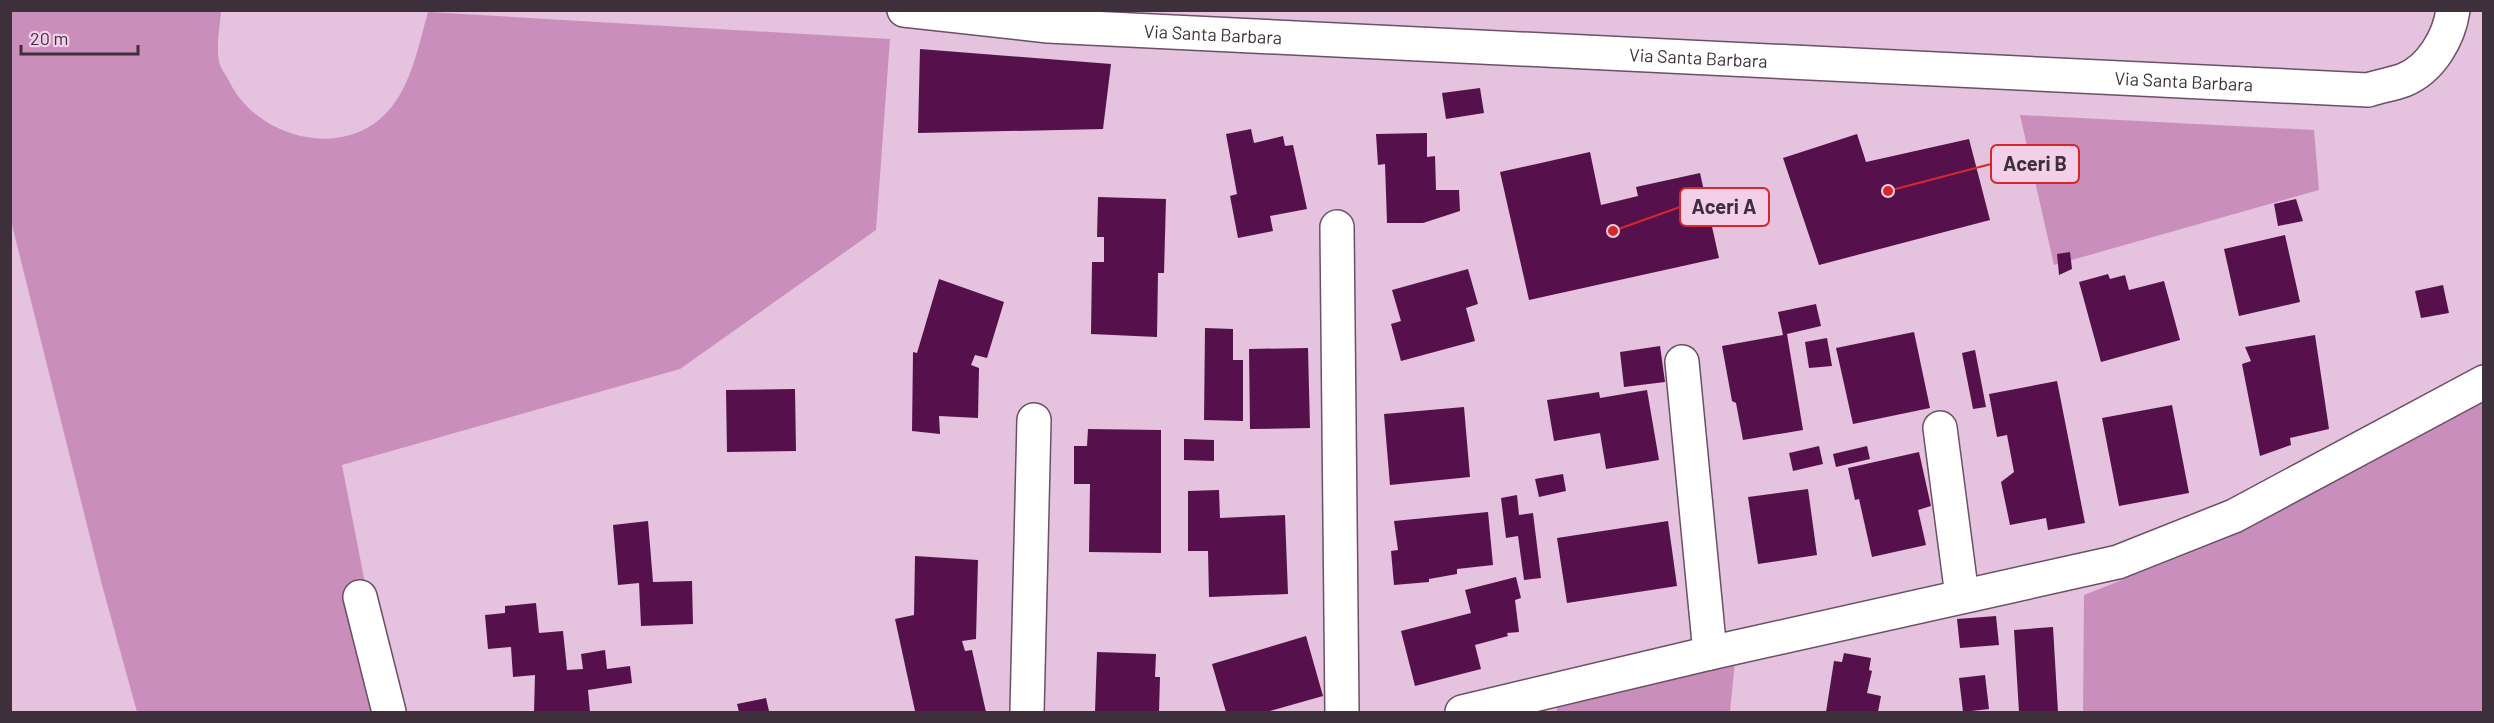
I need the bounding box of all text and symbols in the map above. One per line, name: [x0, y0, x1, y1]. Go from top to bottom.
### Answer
scale bar: [21, 18, 138, 56]
street label: Via Santa Barbara: [1143, 20, 1283, 48]
text: 20 m: [30, 27, 68, 49]
street label: Via Santa Barbara: [1629, 43, 1768, 72]
street label: Via Santa Barbara: [2114, 67, 2253, 95]
callout: Aceri B: [1991, 145, 2079, 183]
text: Aceri B: [2003, 151, 2067, 175]
callout: Aceri A: [1680, 188, 1769, 226]
text: Aceri A: [1692, 194, 1756, 218]

